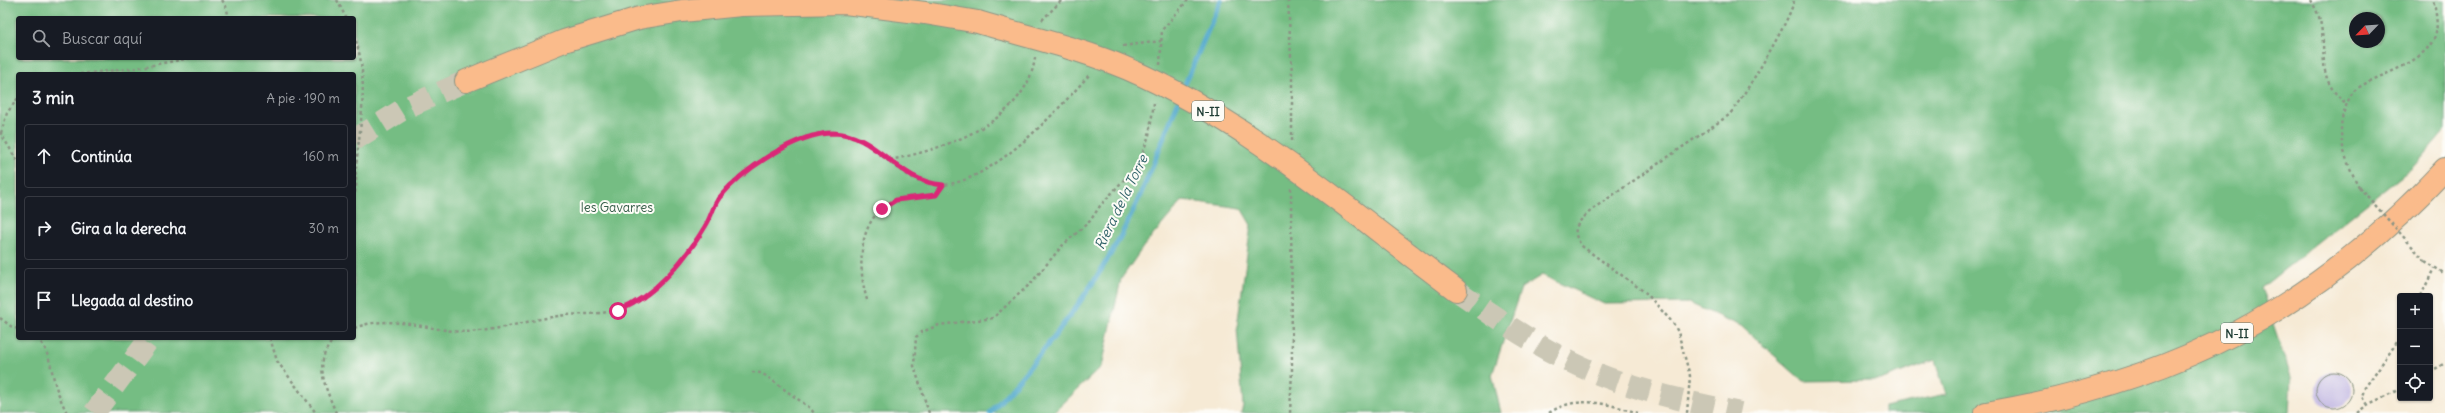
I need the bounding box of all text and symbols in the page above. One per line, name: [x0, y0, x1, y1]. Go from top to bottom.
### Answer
north arrow: [2349, 12, 2385, 48]
search box: [16, 16, 356, 60]
icon: search: [30, 27, 52, 49]
text: Buscar aquí: [62, 29, 142, 48]
text: 3 min: [32, 87, 74, 109]
text: A pie · 190 m: [266, 90, 340, 107]
road number: N-II: [1192, 101, 1224, 121]
icon: ahead: [33, 145, 55, 167]
text: Continúa: [71, 147, 132, 166]
text: 160 m: [303, 148, 339, 165]
water label: Riera de la Torre: [1090, 151, 1152, 252]
park label: les Gavarres: [581, 199, 653, 216]
route end: [873, 200, 891, 218]
icon: right: [33, 217, 55, 239]
text: Gira a la derecha: [71, 219, 186, 238]
text: 30 m: [309, 220, 339, 237]
icon: arrive: [33, 289, 55, 311]
text: Llegada al destino: [71, 291, 193, 310]
map controls: [2397, 293, 2433, 401]
button: +: [2397, 293, 2433, 329]
route start: [609, 302, 627, 320]
road number: N-II: [2221, 323, 2253, 343]
button: −: [2397, 329, 2433, 365]
button: locate: [2397, 365, 2433, 401]

